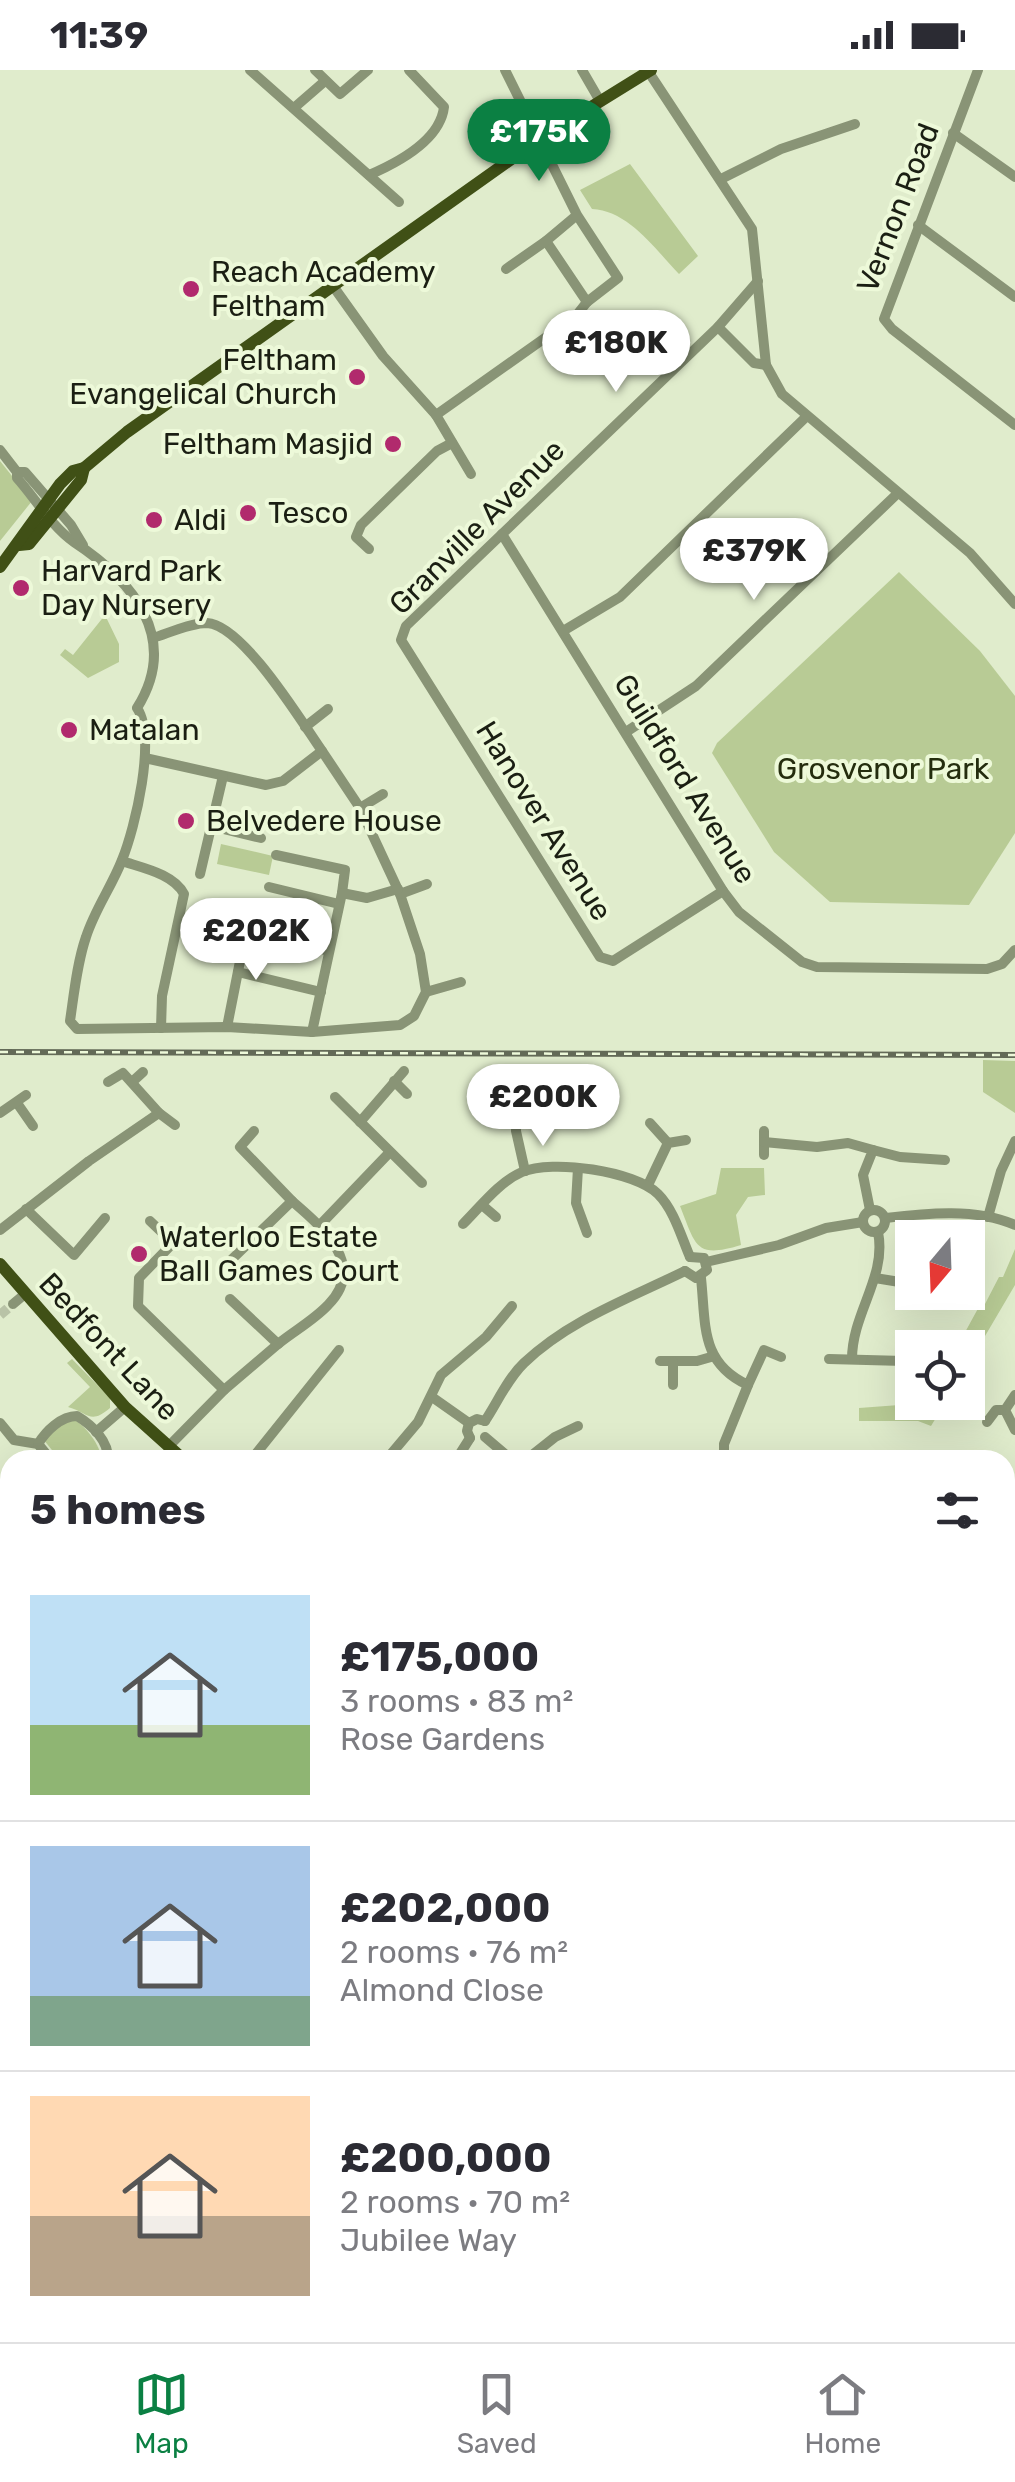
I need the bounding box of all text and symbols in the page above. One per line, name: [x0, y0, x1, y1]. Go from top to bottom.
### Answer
text: 11:39: [50, 12, 148, 58]
pin: £175K: [469, 99, 609, 184]
text: £175K: [489, 112, 589, 150]
street label: Vernon Road: [849, 118, 947, 298]
place label: Reach Academy Feltham: [211, 254, 436, 324]
marker: Reach Academy Feltham: [180, 278, 202, 300]
pin: £180K: [546, 310, 686, 395]
text: £180K: [564, 323, 668, 361]
place label: Feltham Evangelical Church: [69, 342, 337, 412]
marker: Feltham Evangelical Church: [346, 366, 368, 388]
place label: Feltham Masjid: [163, 426, 373, 462]
street label: Granville Avenue: [382, 432, 572, 622]
marker: Feltham Masjid: [382, 433, 404, 455]
place label: Tesco: [268, 495, 348, 531]
place label: Aldi: [174, 502, 227, 538]
marker: Tesco: [237, 502, 259, 524]
marker: Aldi: [143, 509, 165, 531]
pin: £379K: [684, 518, 824, 603]
text: £379K: [702, 531, 806, 569]
place label: Harvard Park Day Nursery: [41, 553, 222, 623]
marker: Harvard Park Day Nursery: [10, 577, 32, 599]
street label: Guildford Avenue: [606, 668, 764, 890]
place label: Matalan: [89, 712, 200, 748]
street label: Hanover Avenue: [468, 715, 620, 927]
marker: Matalan: [58, 719, 80, 741]
park label: Grosvenor Park: [777, 751, 990, 787]
place label: Belvedere House: [206, 803, 442, 839]
marker: Belvedere House: [175, 810, 197, 832]
pin: £202K: [186, 898, 326, 983]
text: £202K: [202, 911, 310, 949]
pin: £200K: [473, 1064, 613, 1149]
text: £200K: [489, 1077, 597, 1115]
place label: Waterloo Estate Ball Games Court: [159, 1219, 399, 1289]
north arrow: [895, 1220, 985, 1310]
map controls: [895, 1220, 985, 1420]
marker: Waterloo Estate Ball Games Court: [128, 1243, 150, 1265]
street label: Bedfont Lane: [32, 1266, 186, 1428]
button: locate: [895, 1330, 985, 1420]
icon: filters: [930, 1483, 985, 1538]
text: 5 homes: [30, 1485, 206, 1535]
text: £175,000: [340, 1632, 539, 1682]
icon: home: [110, 1635, 230, 1755]
text: 3 rooms · 83 m²: [340, 1682, 573, 1720]
text: Rose Gardens: [340, 1720, 545, 1758]
text: £202,000: [340, 1883, 551, 1933]
icon: home: [110, 1886, 230, 2006]
text: 2 rooms · 76 m²: [340, 1933, 568, 1971]
text: Almond Close: [340, 1971, 544, 2009]
text: £200,000: [340, 2133, 551, 2183]
icon: home: [110, 2136, 230, 2256]
text: 2 rooms · 70 m²: [340, 2183, 570, 2221]
text: Jubilee Way: [340, 2221, 517, 2259]
tab: Map: [134, 2367, 189, 2460]
tab: Saved: [457, 2367, 537, 2460]
tab: Home: [804, 2367, 881, 2460]

